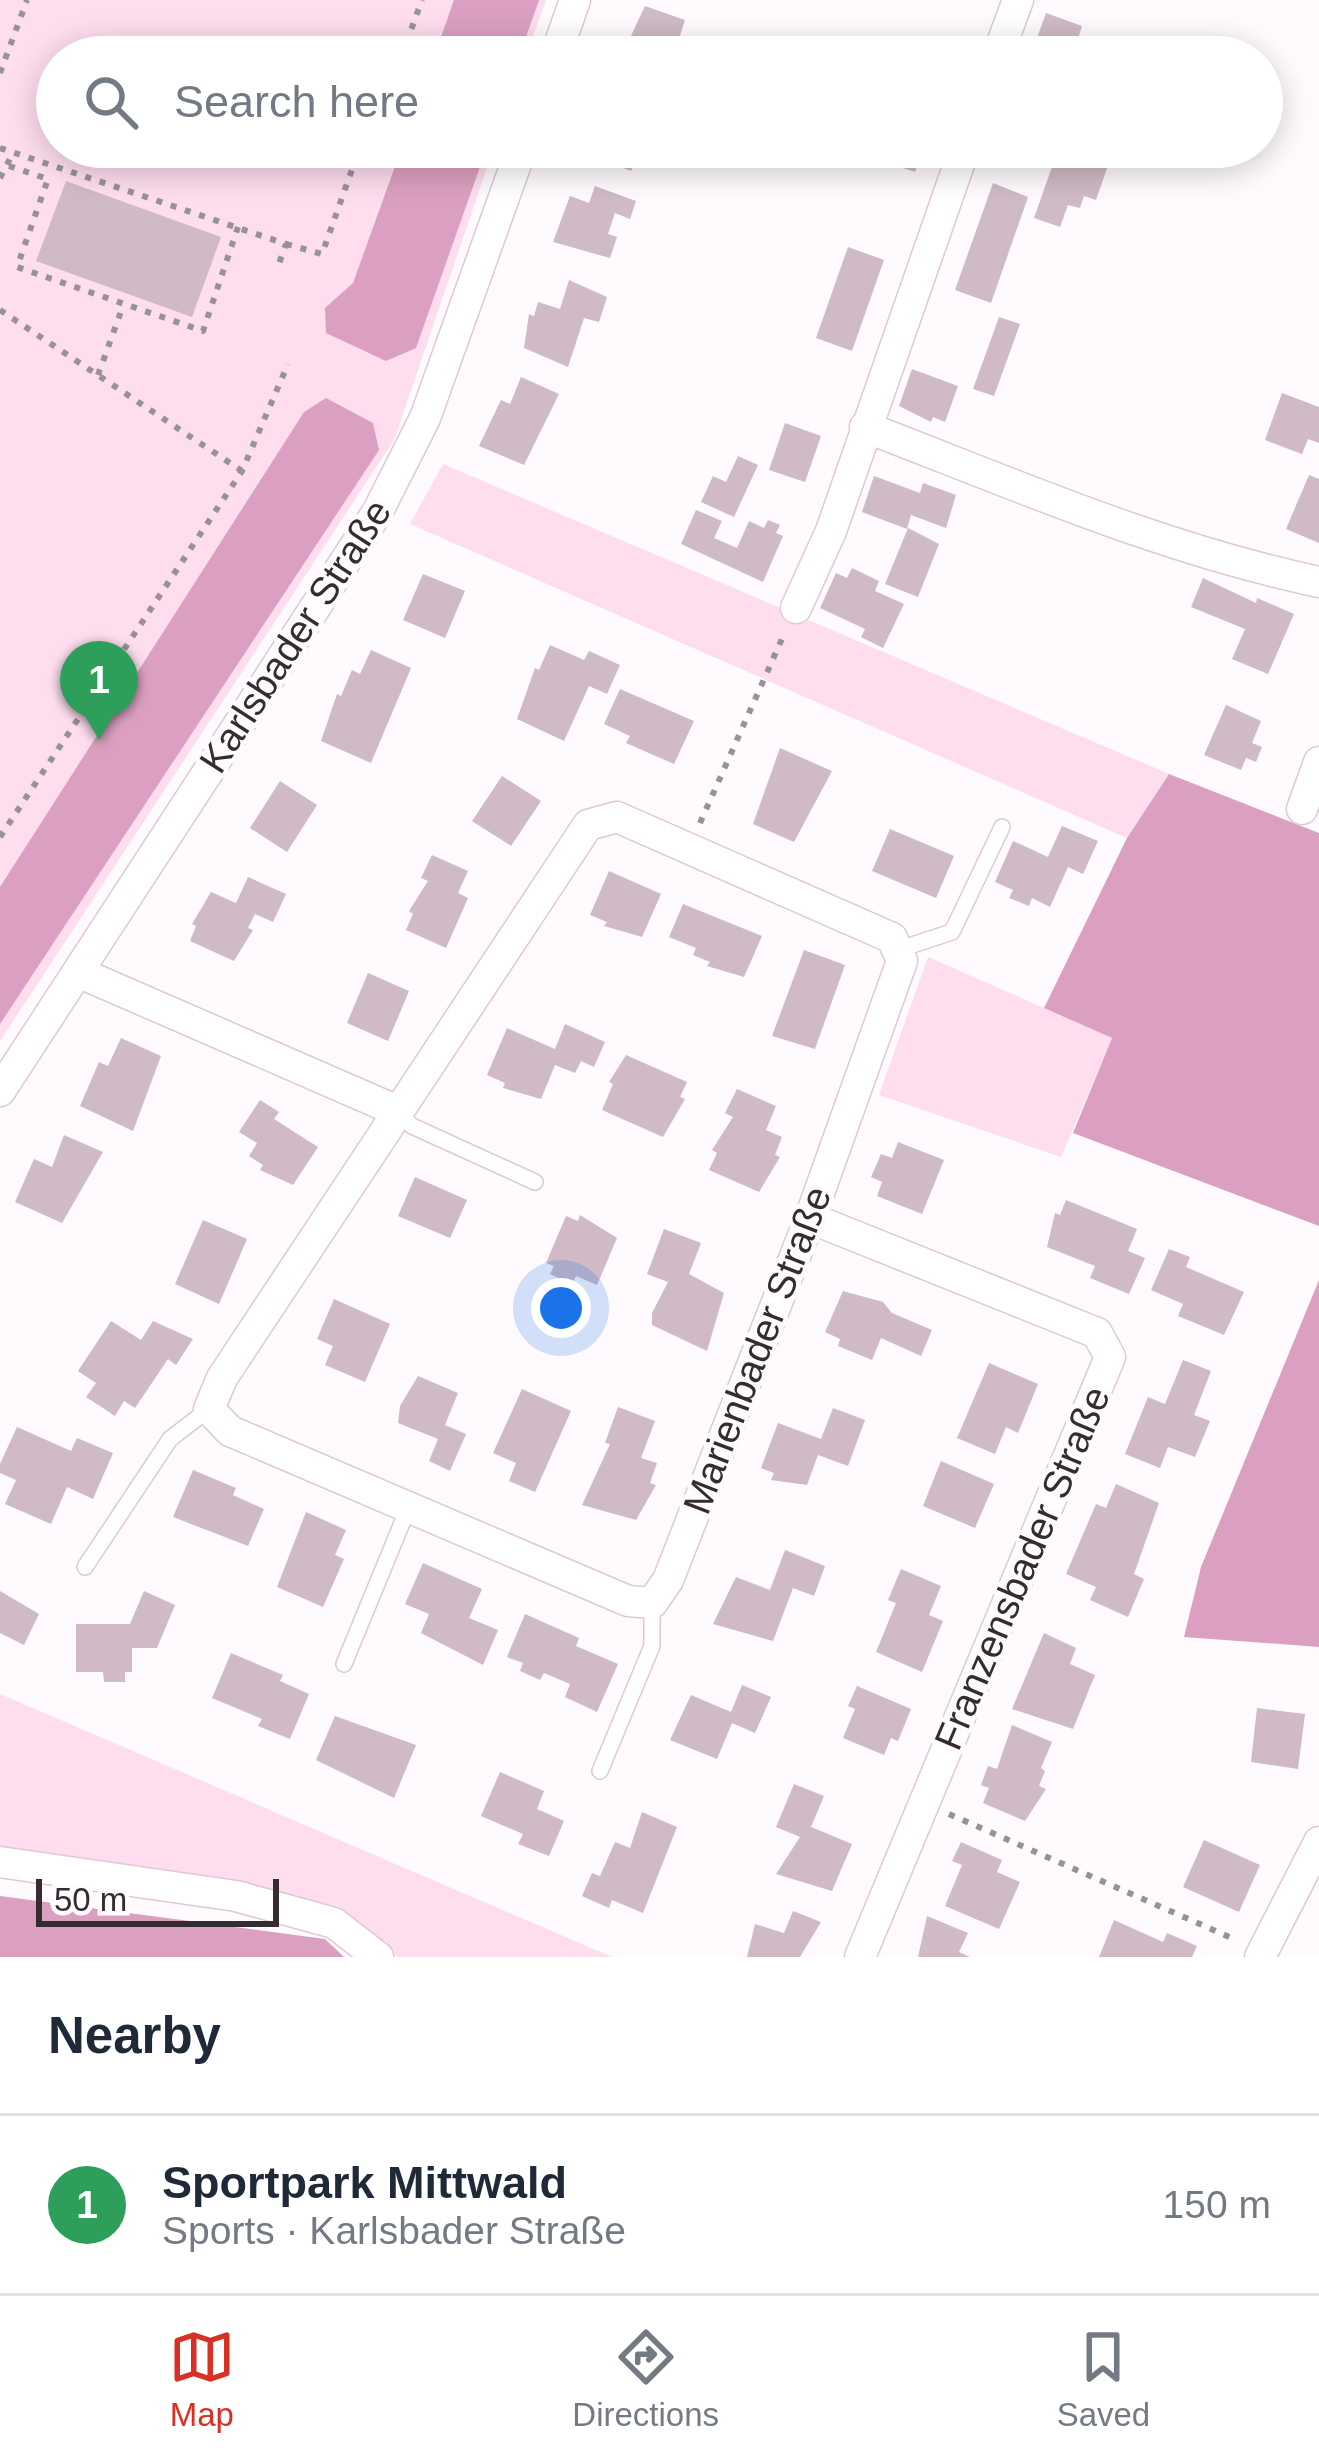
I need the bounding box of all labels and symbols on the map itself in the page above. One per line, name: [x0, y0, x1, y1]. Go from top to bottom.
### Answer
street label: Karlsbader Straße: [191, 492, 399, 780]
pin: 1: [60, 641, 138, 740]
street label: Marienbader Straße: [675, 1180, 839, 1520]
your location: [531, 1278, 591, 1338]
street label: Franzensbader Straße: [926, 1380, 1118, 1756]
scale bar: [36, 1873, 279, 1926]

